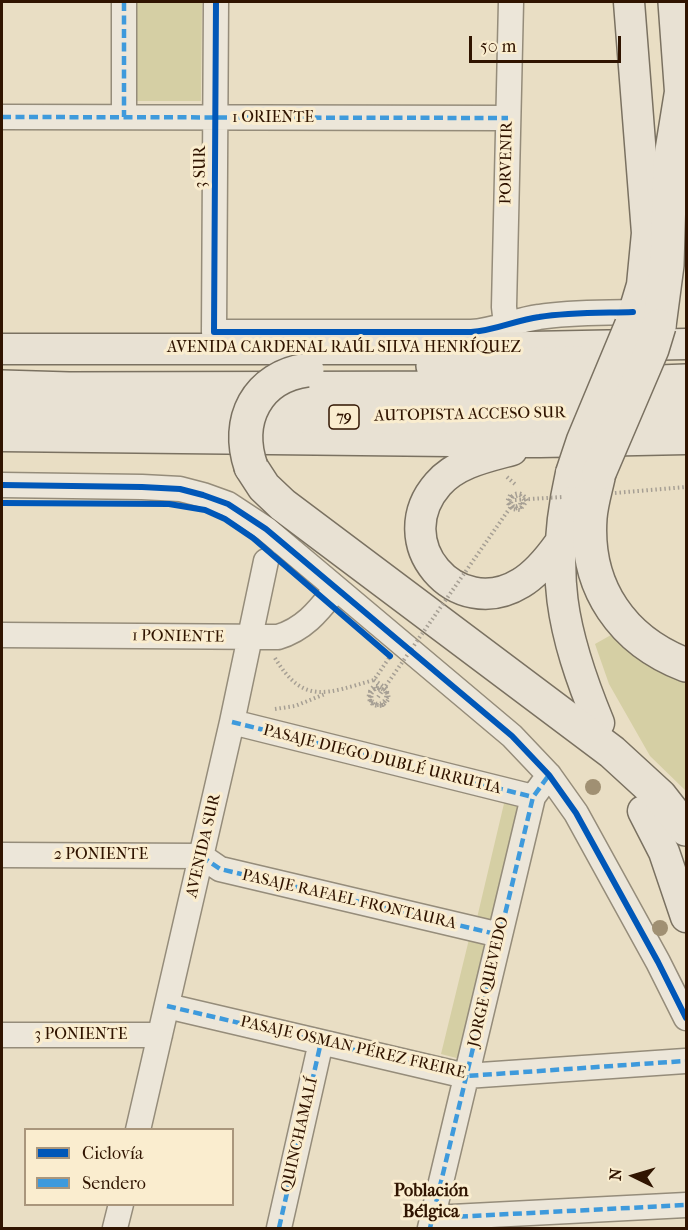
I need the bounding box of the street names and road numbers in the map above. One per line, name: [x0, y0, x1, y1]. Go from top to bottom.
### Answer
street label: 1 ORIENTE: [232, 108, 314, 128]
street label: PORVENIR: [497, 121, 517, 205]
street label: 3 SUR: [191, 146, 211, 188]
street label: AVENIDA CARDENAL RAÚL SILVA HENRÍQUEZ: [167, 338, 521, 358]
street label: AUTOPISTA ACCESO SUR: [374, 404, 566, 426]
road number: 79: [329, 405, 359, 429]
street label: 1 PONIENTE: [132, 627, 224, 647]
street label: PASAJE DIEGO DUBLÉ URRUTIA: [261, 721, 503, 799]
street label: AVENIDA SUR: [183, 792, 225, 900]
street label: 2 PONIENTE: [54, 845, 148, 865]
street label: PASAJE RAFAEL FRONTAURA: [240, 866, 458, 934]
street label: JORGE QUEVEDO: [465, 915, 513, 1049]
street label: PASAJE OSMAN PÉREZ FREIRE: [238, 1013, 468, 1083]
street label: 3 PONIENTE: [35, 1025, 127, 1045]
street label: QUINCHAMALÍ: [277, 1076, 323, 1194]

